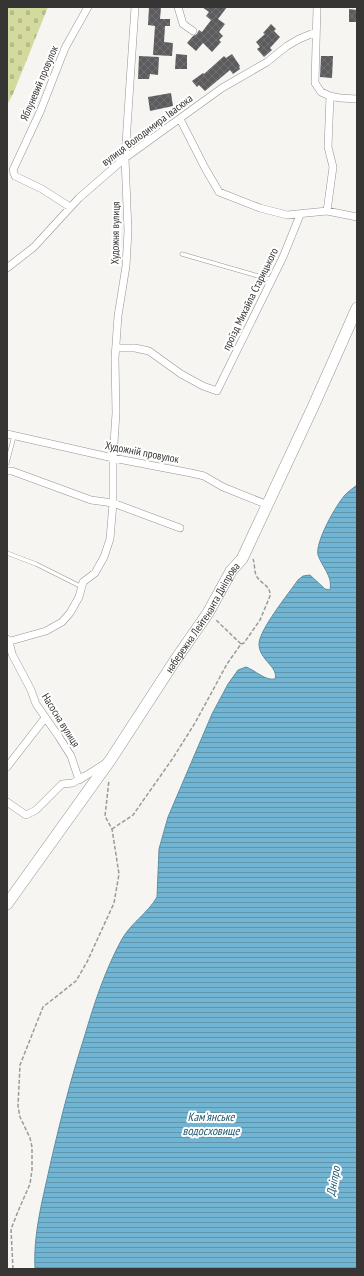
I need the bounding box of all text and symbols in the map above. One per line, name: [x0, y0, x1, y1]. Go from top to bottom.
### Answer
street label: Яблуневий провулок: [17, 43, 61, 123]
street label: вулиця Володимира Івасюка: [99, 91, 195, 169]
street label: Художня вулиця: [107, 202, 123, 264]
street label: проїзд Михайла Старицького: [219, 245, 281, 353]
street label: Художній провулок: [104, 438, 181, 466]
street label: набережна Лейтенанта Дніпрова: [162, 559, 243, 675]
street label: Насосна вулиця: [39, 690, 83, 750]
water label: Кам'янське водосховище: [183, 1109, 240, 1138]
water label: Дніпро: [323, 1164, 343, 1198]

